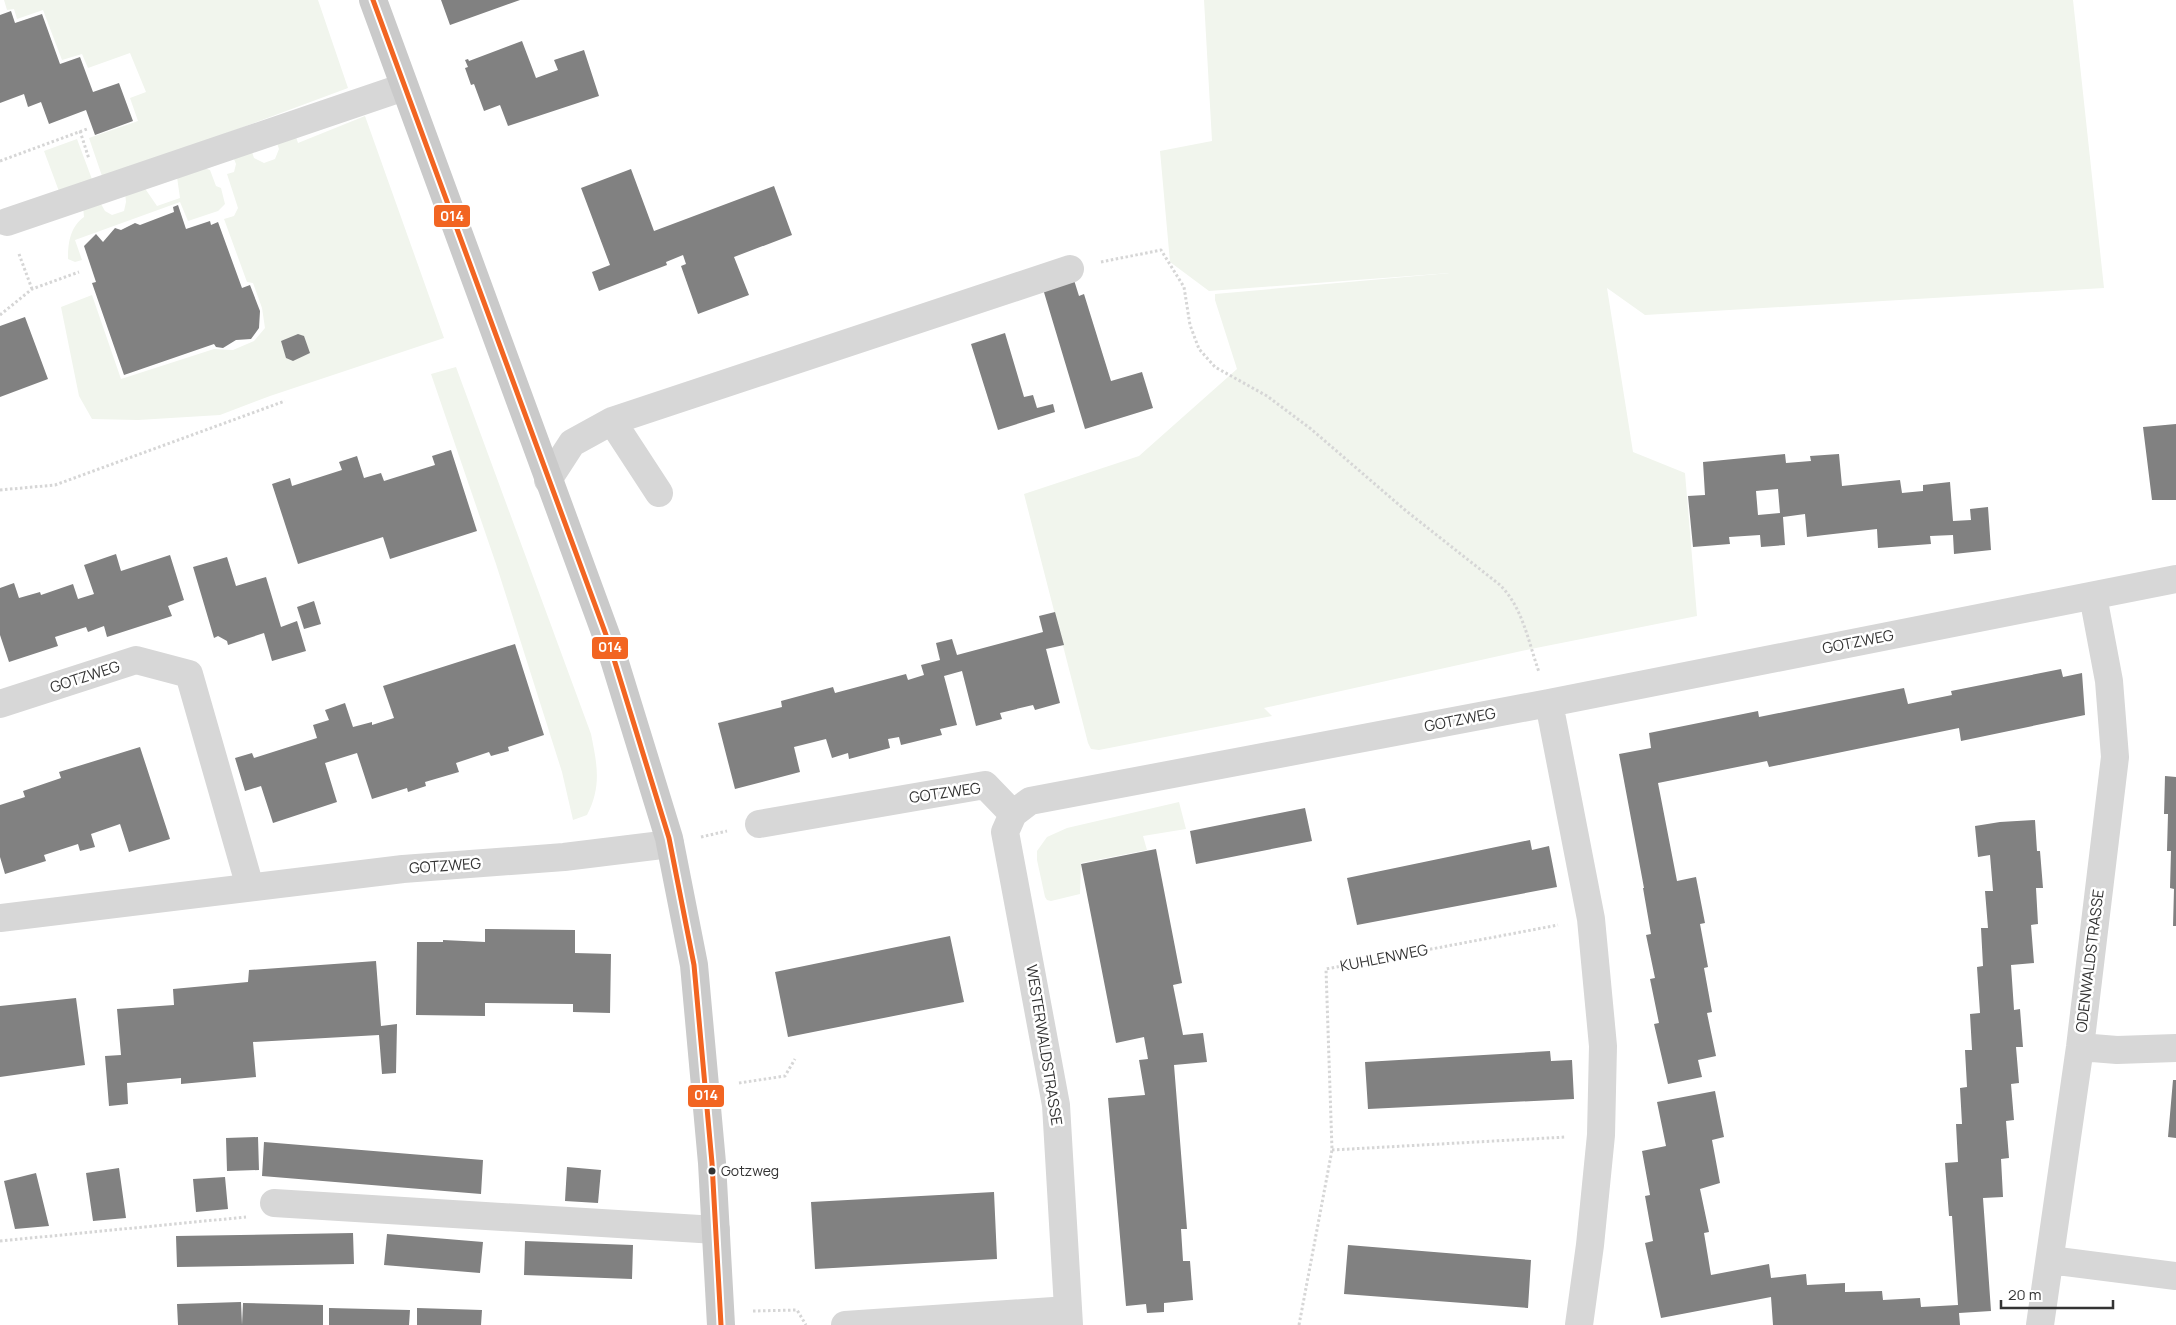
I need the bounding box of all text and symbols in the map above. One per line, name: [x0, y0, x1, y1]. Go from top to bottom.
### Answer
line badge: 014: [433, 204, 471, 228]
text: 014: [440, 206, 464, 225]
street label: GOTZWEG: [1821, 624, 1896, 659]
line badge: 014: [591, 636, 629, 660]
text: 014: [598, 637, 622, 656]
street label: GOTZWEG: [47, 655, 123, 698]
street label: GOTZWEG: [1423, 702, 1498, 737]
street label: GOTZWEG: [908, 777, 982, 808]
street label: GOTZWEG: [408, 852, 482, 878]
street label: ODENWALDSTRASSE: [2070, 888, 2109, 1034]
street label: KUHLENWEG: [1338, 939, 1430, 976]
street label: WESTERWALDSTRASSE: [1021, 963, 1068, 1127]
line badge: 014: [687, 1084, 725, 1108]
text: 014: [694, 1085, 718, 1104]
place label: Gotzweg: [721, 1161, 779, 1180]
marker: Gotzweg: [707, 1166, 717, 1176]
scale bar: [2001, 1278, 2114, 1310]
text: 20 m: [2008, 1284, 2041, 1305]

